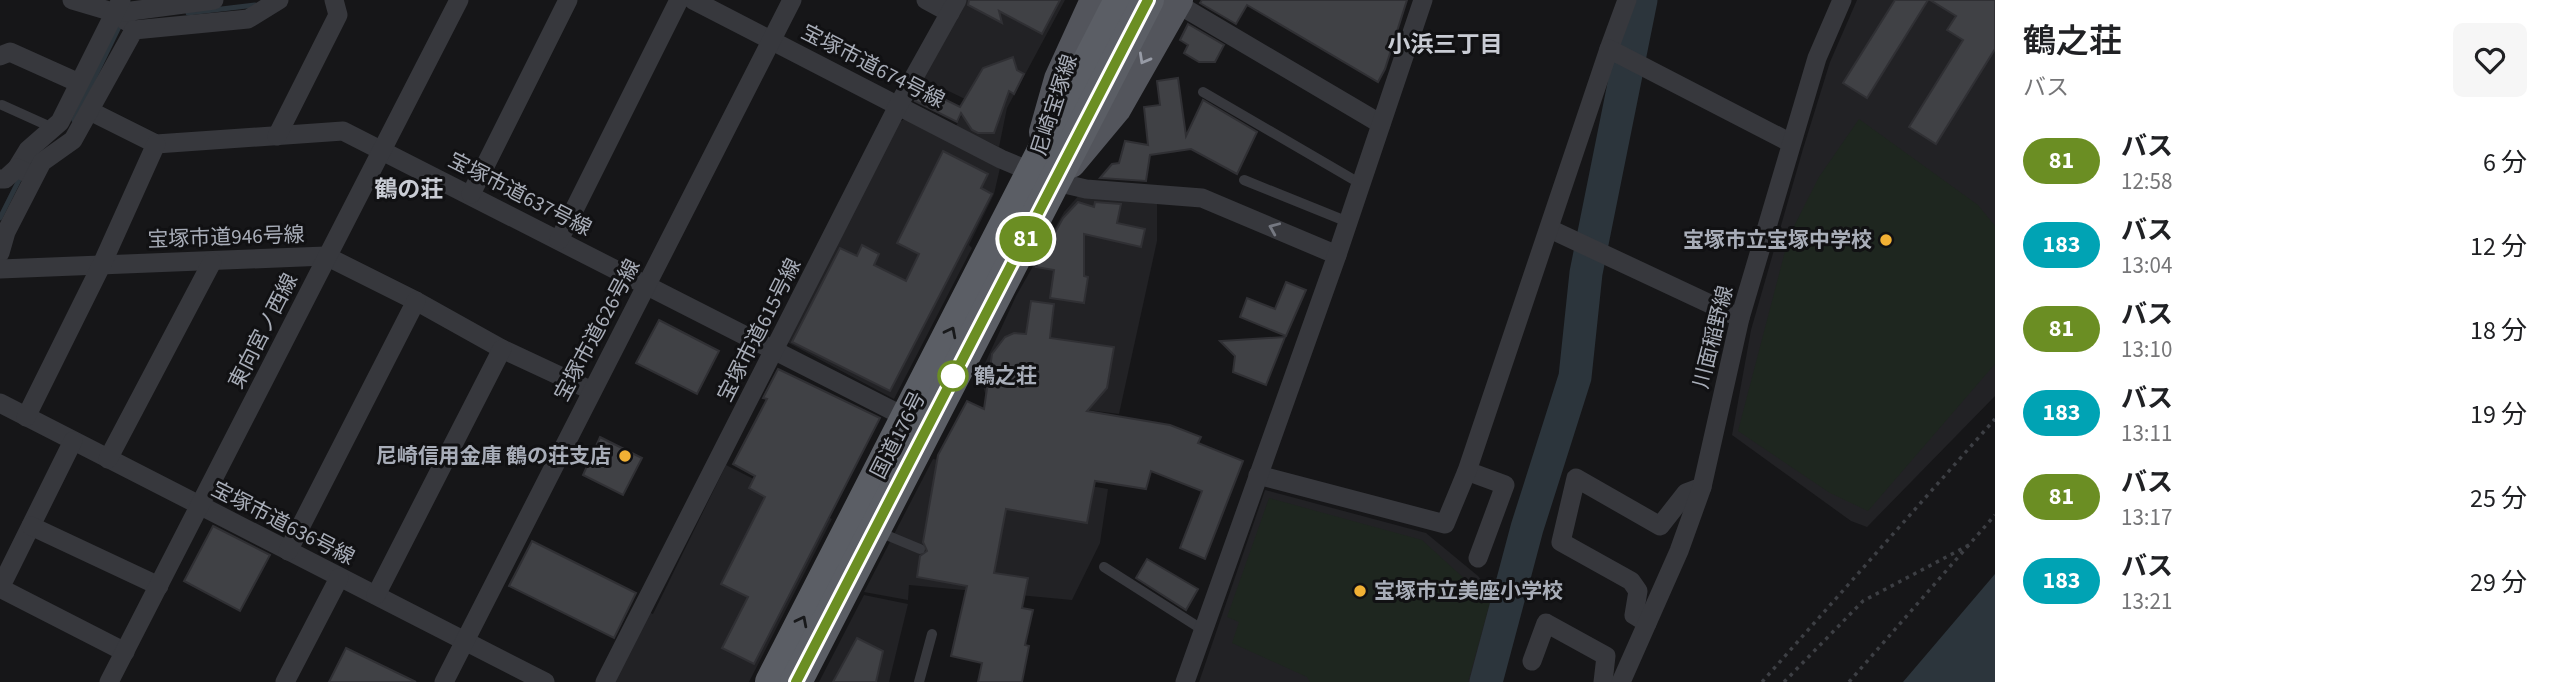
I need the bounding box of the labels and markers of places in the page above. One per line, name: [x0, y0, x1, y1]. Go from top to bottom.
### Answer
place label: 宝塚市立宝塚中学校: [1683, 225, 1872, 255]
marker: 宝塚市立宝塚中学校: [1878, 232, 1894, 248]
marker: 鶴之荘: [938, 361, 968, 391]
place label: 鶴之荘: [974, 361, 1037, 391]
place label: 尼崎信用金庫 鶴の荘支店: [376, 441, 611, 471]
marker: 尼崎信用金庫 鶴の荘支店: [617, 448, 633, 464]
place label: 宝塚市立美座小学校: [1374, 576, 1563, 606]
marker: 宝塚市立美座小学校: [1352, 583, 1368, 599]

